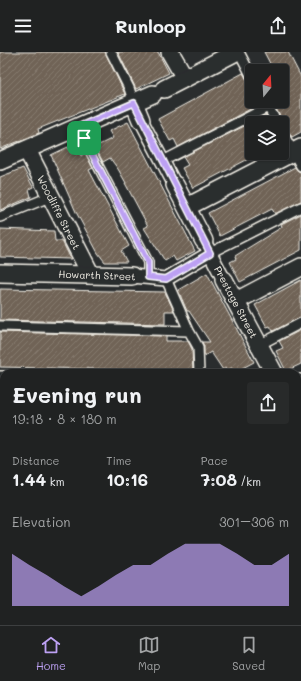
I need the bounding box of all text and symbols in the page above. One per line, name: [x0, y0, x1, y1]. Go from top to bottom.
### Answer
text: Runloop: [115, 14, 186, 38]
icon: menu: [12, 15, 34, 37]
icon: share: [267, 15, 289, 37]
north arrow: [245, 64, 289, 108]
map controls: [245, 64, 289, 160]
button: layers: [245, 116, 289, 160]
pin: [67, 121, 101, 155]
icon: arrive: [73, 127, 95, 149]
street label: Woodliffe Street: [34, 173, 84, 252]
street label: Prestage Street: [211, 263, 261, 341]
street label: Howarth Street: [58, 267, 136, 283]
text: Evening run: [12, 380, 142, 409]
button: share: [247, 382, 289, 424]
text: 19:18 · 8 × 180 m: [12, 410, 117, 427]
text: Distance: [12, 453, 59, 468]
text: Time: [106, 453, 131, 468]
text: Pace: [201, 453, 228, 468]
text: 1.44: [12, 468, 46, 490]
text: 10:16: [106, 468, 148, 490]
text: 7:08: [201, 468, 237, 490]
text: km: [46, 474, 64, 489]
text: /km: [237, 474, 261, 489]
text: Elevation: [12, 513, 70, 530]
text: 301–306 m: [219, 513, 289, 530]
tab: Home: [36, 634, 66, 673]
tab: Map: [138, 634, 160, 673]
tab: Saved: [232, 634, 265, 673]

